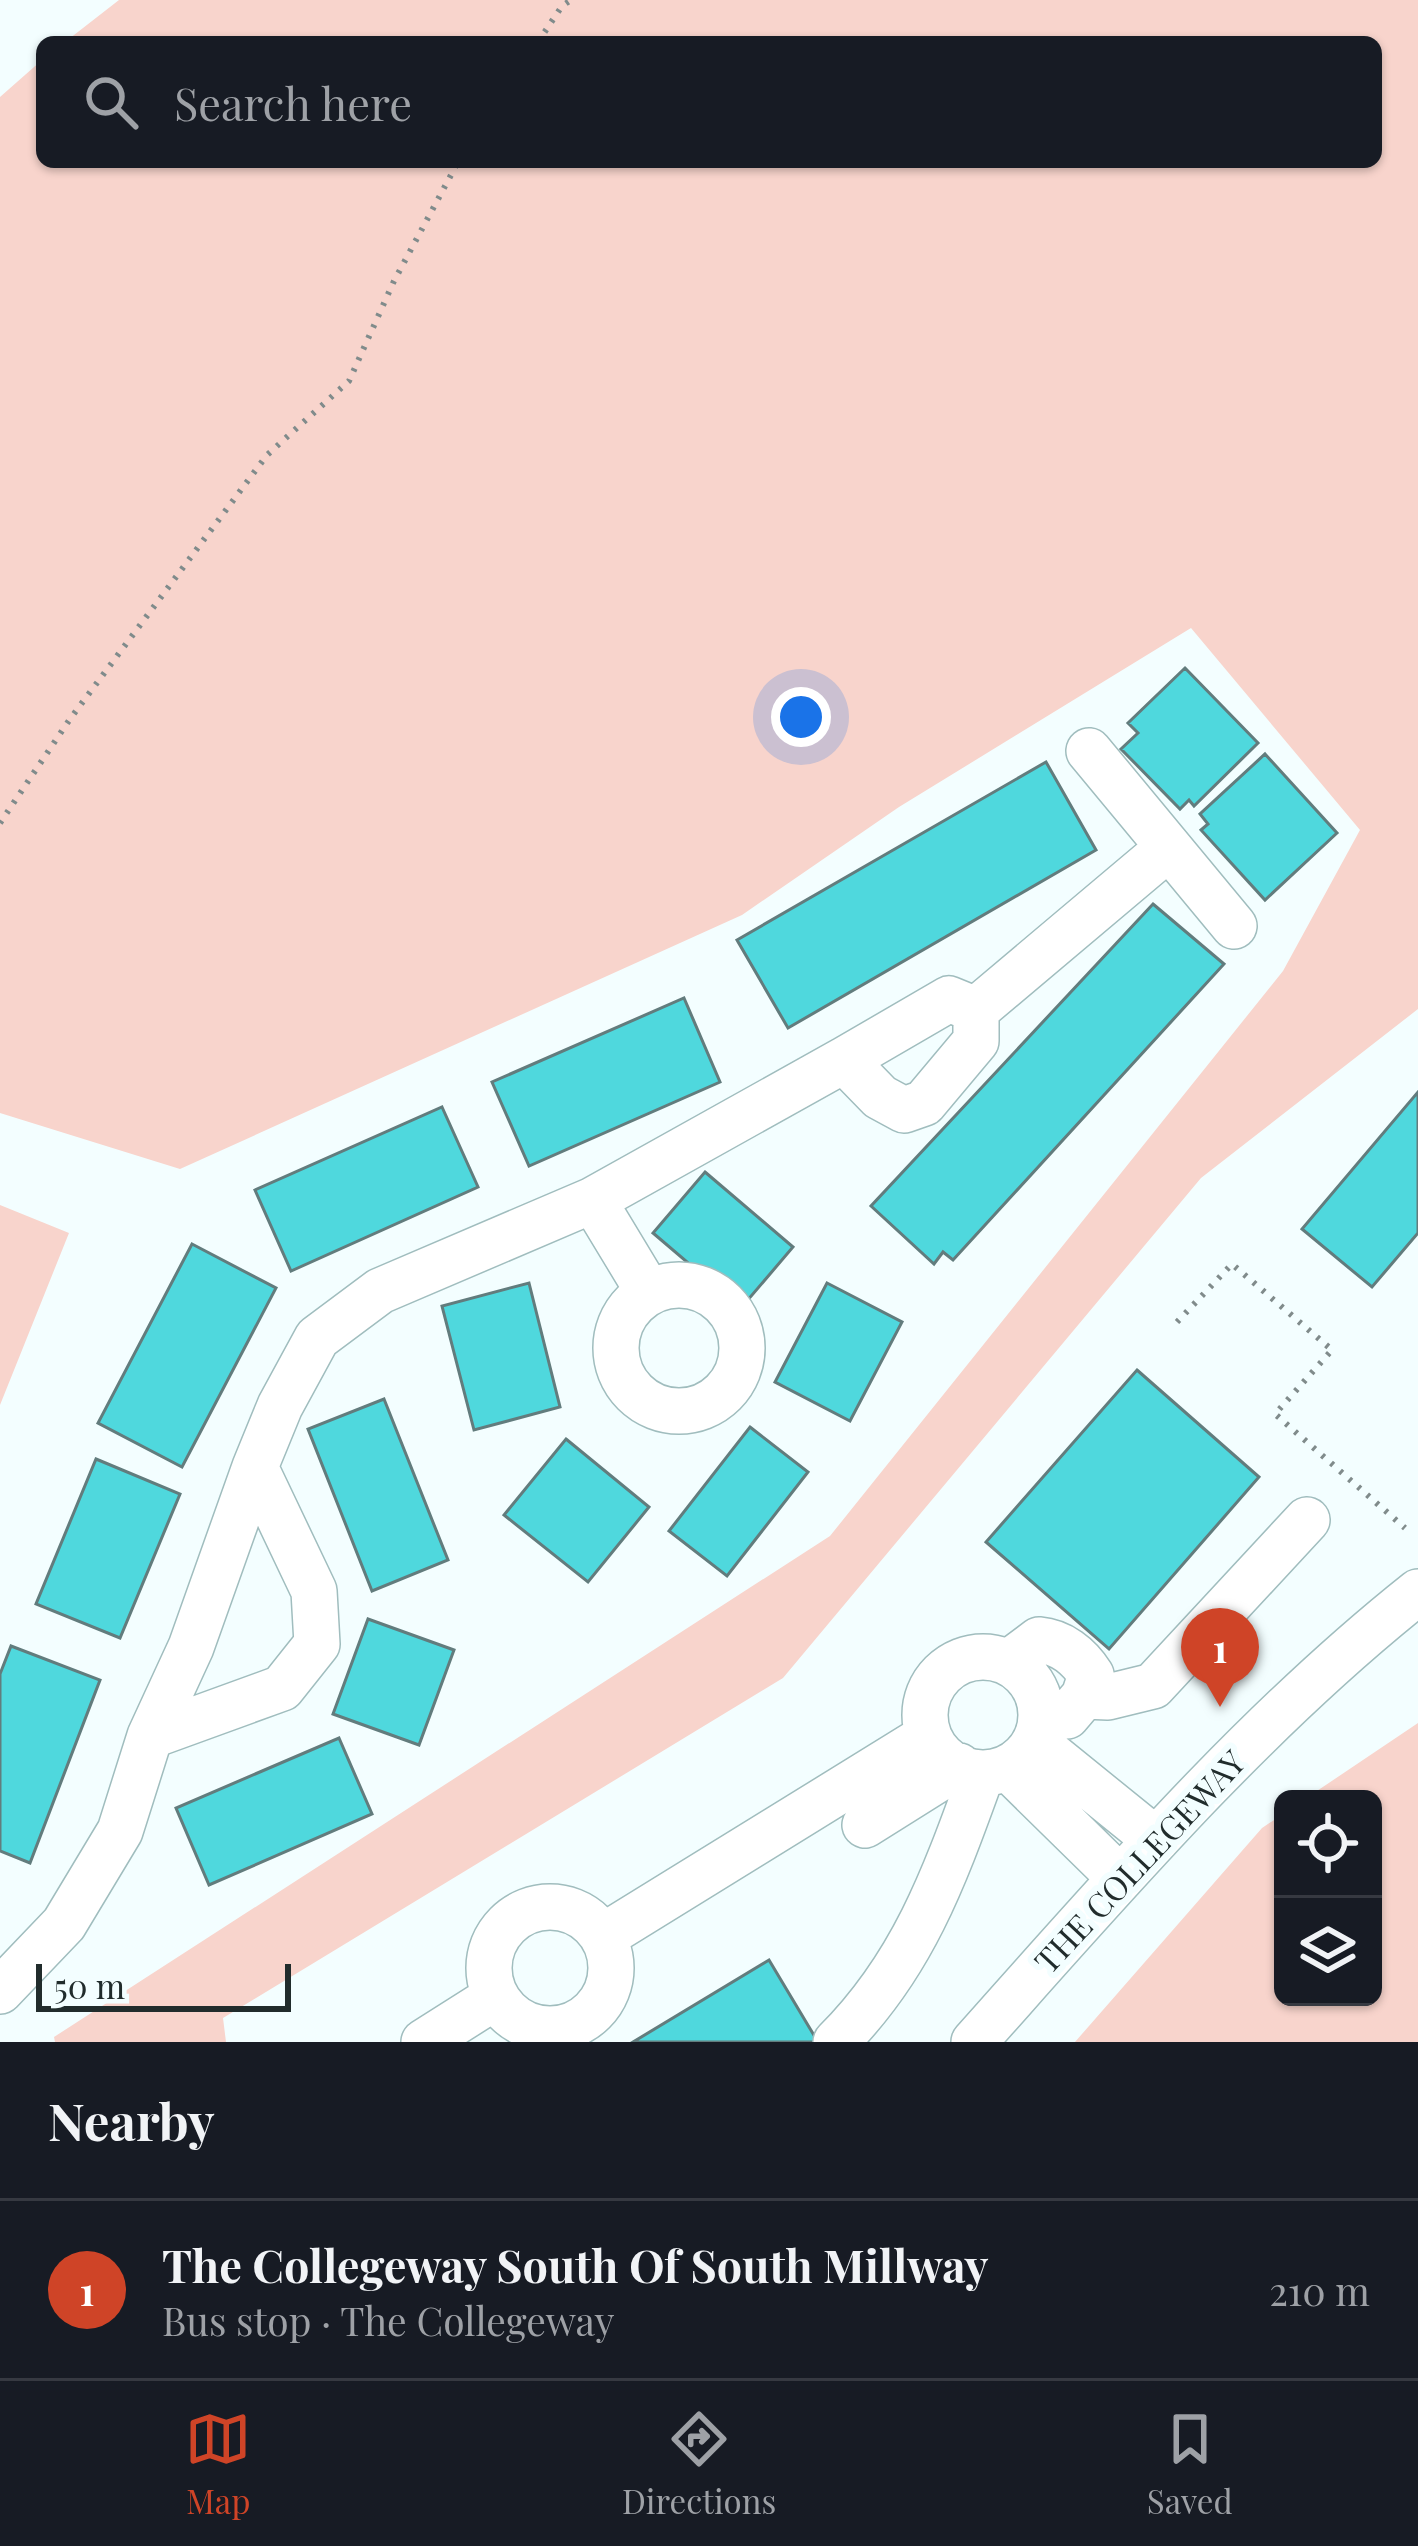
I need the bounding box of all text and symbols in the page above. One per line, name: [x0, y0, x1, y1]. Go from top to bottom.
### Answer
search box: [36, 36, 1382, 168]
icon: search: [78, 69, 144, 135]
text: Search here: [174, 72, 412, 132]
your location: [771, 687, 831, 747]
pin: 1: [1181, 1608, 1259, 1707]
street label: THE COLLEGEWAY: [1024, 1739, 1254, 1982]
map controls: [1274, 1790, 1382, 2006]
button: locate: [1274, 1790, 1382, 1898]
button: layers: [1274, 1898, 1382, 2006]
scale bar: [36, 1958, 291, 2011]
text: 50 m: [54, 1963, 125, 2007]
text: Nearby: [48, 2086, 214, 2154]
text: The Collegeway South Of South Millway: [162, 2234, 988, 2294]
text: 1: [80, 2264, 94, 2316]
text: 210 m: [1269, 2264, 1370, 2316]
text: Bus stop · The Collegeway: [162, 2294, 614, 2346]
tab: Map: [185, 2406, 251, 2522]
tab: Directions: [622, 2406, 776, 2522]
tab: Saved: [1147, 2406, 1233, 2522]

